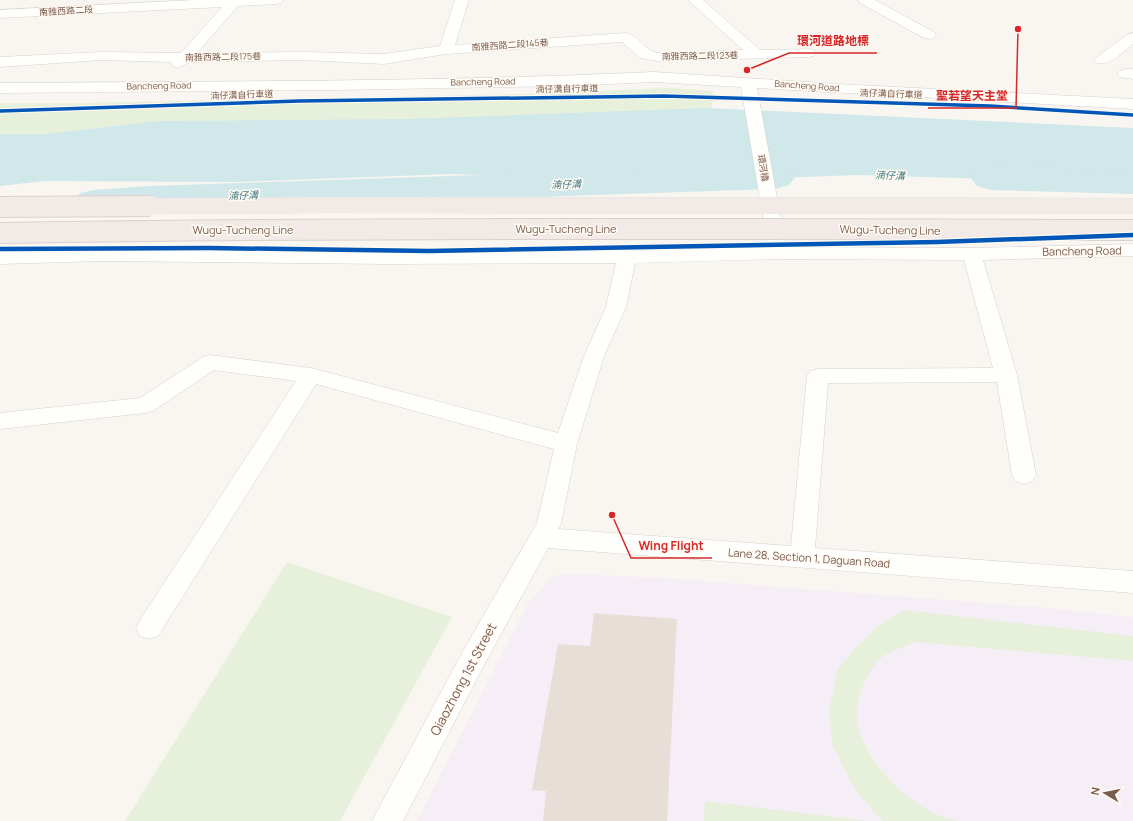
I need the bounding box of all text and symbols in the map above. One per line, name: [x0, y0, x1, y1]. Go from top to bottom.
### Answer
street label: 南雅西路二段: [39, 3, 93, 18]
callout: 環河道路地標: [789, 29, 877, 53]
text: 環河道路地標: [797, 32, 869, 49]
street label: 南雅西路二段145巷: [471, 35, 549, 54]
street label: 南雅西路二段123巷: [662, 48, 738, 63]
street label: 南雅西路二段175巷: [185, 49, 261, 64]
street label: Bancheng Road: [450, 74, 516, 89]
street label: Bancheng Road: [774, 77, 840, 94]
street label: Bancheng Road: [126, 78, 192, 93]
street label: 湳仔溝自行車道: [535, 81, 599, 96]
callout: 聖若望天主堂: [928, 84, 1016, 108]
street label: 湳仔溝自行車道: [859, 86, 923, 101]
street label: 湳仔溝自行車道: [210, 87, 274, 102]
text: 聖若望天主堂: [936, 87, 1008, 104]
street label: 環河橋: [755, 153, 772, 182]
water label: 湳仔溝: [875, 167, 907, 183]
water label: 湳仔溝: [551, 176, 583, 192]
water label: 湳仔溝: [228, 187, 260, 203]
street label: Wugu-Tucheng Line: [515, 221, 617, 236]
street label: Wugu-Tucheng Line: [839, 221, 941, 238]
street label: Wugu-Tucheng Line: [192, 222, 294, 237]
street label: Bancheng Road: [1042, 242, 1122, 259]
callout: Wing Flight: [631, 534, 712, 558]
text: Wing Flight: [638, 537, 704, 554]
street label: Lane 28, Section 1, Daguan Road: [727, 544, 891, 571]
street label: Qiaozhong 1st Street: [426, 619, 500, 739]
north arrow: [1085, 773, 1125, 813]
text: N: [1087, 786, 1103, 796]

